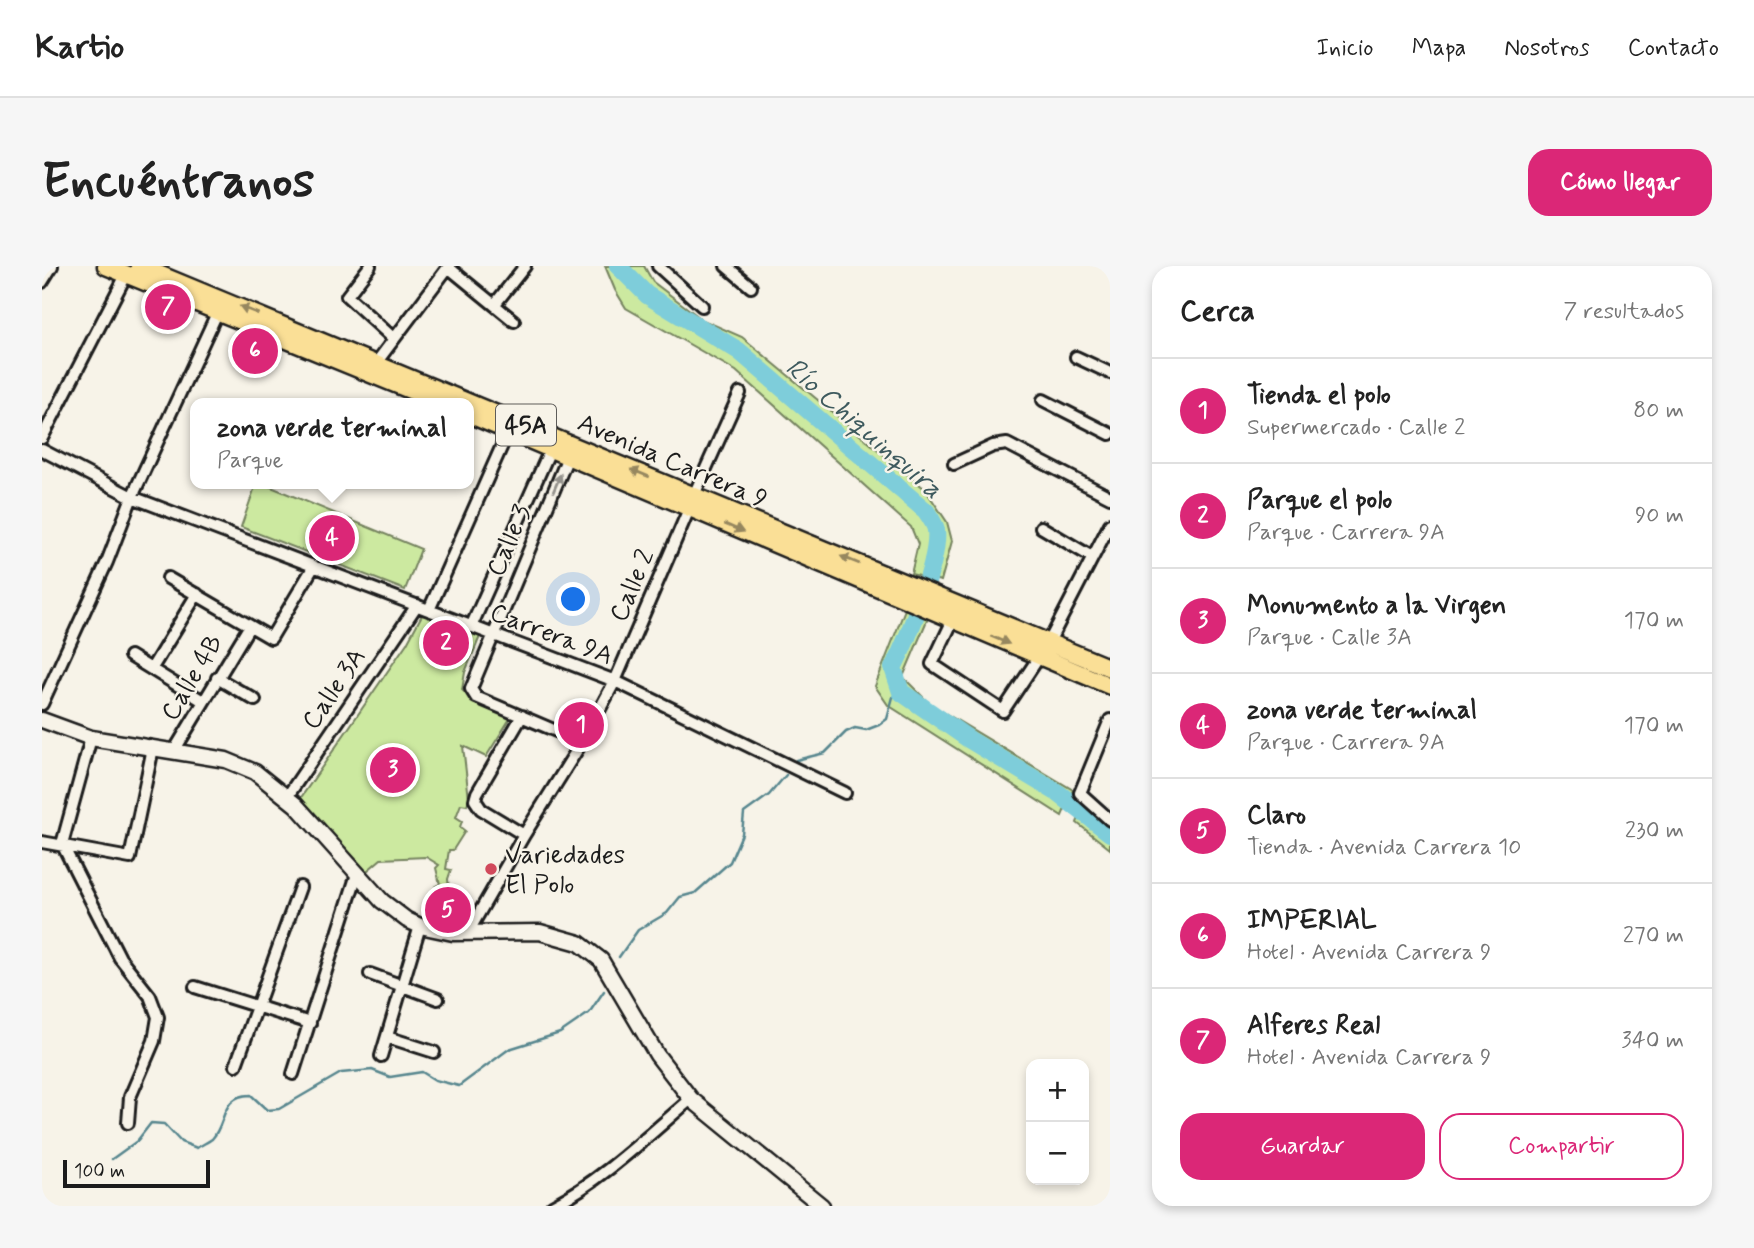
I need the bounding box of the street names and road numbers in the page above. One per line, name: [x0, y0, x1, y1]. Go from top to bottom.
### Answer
road number: 45A: [496, 405, 556, 446]
street label: Avenida Carrera 9: [572, 407, 772, 517]
street label: Calle 3: [480, 500, 540, 582]
street label: Calle 2: [602, 544, 663, 627]
street label: Carrera 9A: [485, 596, 618, 674]
street label: Calle 4B: [154, 629, 232, 727]
street label: Calle 3A: [295, 642, 374, 737]

